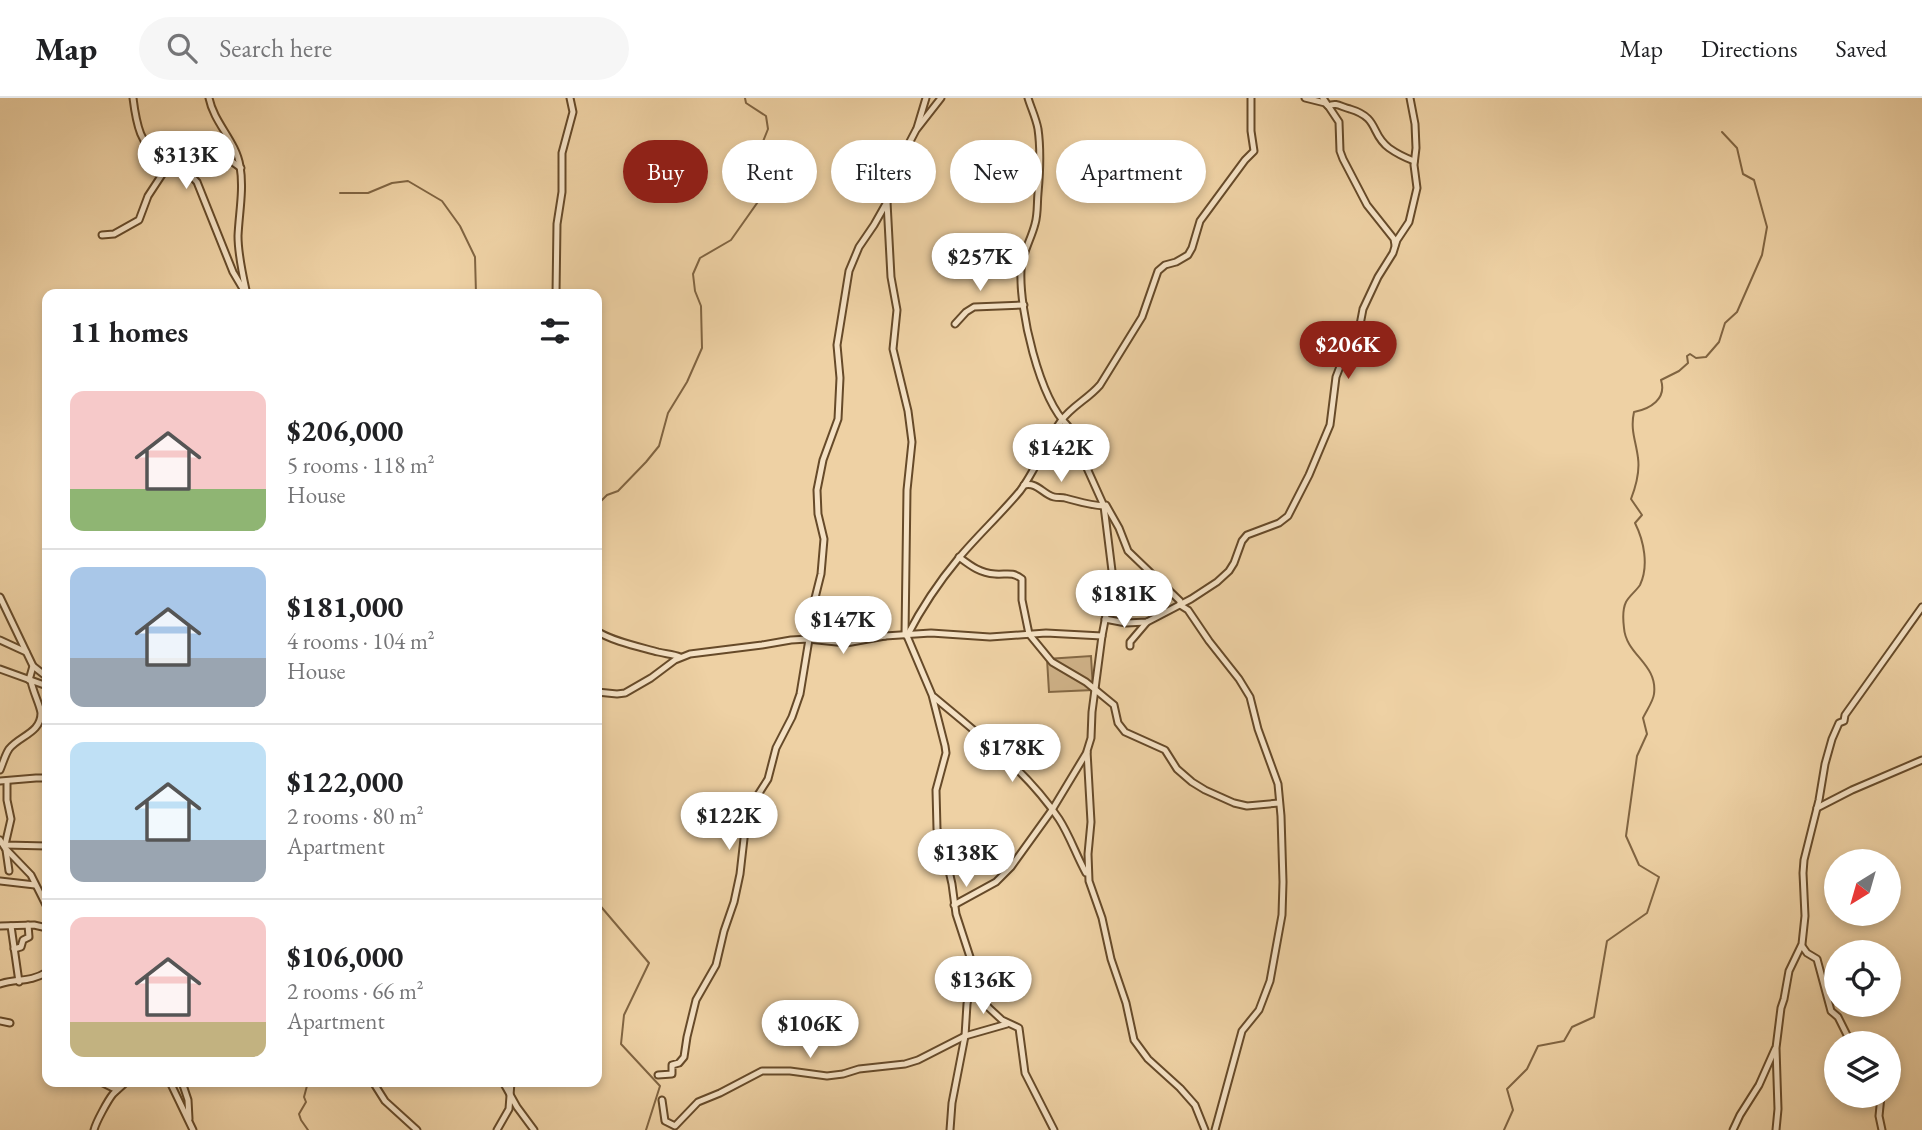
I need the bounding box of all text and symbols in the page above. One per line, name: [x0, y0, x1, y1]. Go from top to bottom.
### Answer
search box: [139, 17, 629, 80]
text: Map: [35, 27, 97, 70]
icon: search: [163, 29, 201, 67]
text: Search here: [219, 31, 332, 65]
text: Map: [1620, 33, 1663, 64]
text: Directions: [1701, 33, 1798, 64]
text: Saved: [1836, 33, 1887, 64]
pin: $313K: [137, 132, 235, 191]
text: $313K: [154, 139, 218, 169]
chip: Buy: [623, 140, 708, 203]
chip: Rent: [722, 140, 817, 203]
chip: Filters: [831, 140, 936, 203]
chip: New: [950, 140, 1042, 203]
chip: Apartment: [1056, 140, 1206, 203]
pin: $257K: [931, 234, 1029, 293]
text: $257K: [948, 241, 1012, 271]
text: 11 homes: [70, 312, 188, 351]
icon: filters: [536, 312, 574, 350]
pin: $206K: [1299, 322, 1397, 381]
text: $206K: [1316, 329, 1380, 359]
text: $206,000: [287, 411, 403, 450]
icon: home: [126, 419, 210, 503]
pin: $142K: [1012, 424, 1110, 484]
text: $142K: [1029, 432, 1093, 462]
text: 5 rooms · 118 m²: [287, 450, 435, 480]
text: House: [287, 480, 346, 510]
pin: $181K: [1075, 570, 1173, 630]
text: $181K: [1092, 578, 1156, 608]
text: $181,000: [287, 587, 403, 626]
icon: home: [126, 595, 210, 679]
pin: $147K: [794, 596, 892, 656]
text: $147K: [811, 604, 875, 634]
text: 4 rooms · 104 m²: [287, 626, 435, 656]
text: House: [287, 656, 346, 686]
pin: $178K: [963, 724, 1061, 784]
text: $178K: [980, 732, 1044, 762]
text: $122,000: [287, 762, 403, 801]
icon: home: [126, 770, 210, 854]
pin: $122K: [680, 792, 778, 852]
text: $122K: [697, 800, 761, 830]
text: 2 rooms · 80 m²: [287, 801, 424, 831]
pin: $138K: [917, 830, 1015, 889]
text: Apartment: [287, 831, 385, 861]
text: $138K: [934, 837, 998, 867]
north arrow: [1824, 849, 1900, 926]
map controls: [1824, 849, 1901, 1108]
text: $106,000: [287, 937, 403, 976]
button: locate: [1824, 940, 1901, 1017]
icon: home: [126, 945, 210, 1029]
pin: $136K: [934, 956, 1032, 1016]
text: $136K: [951, 964, 1015, 994]
text: 2 rooms · 66 m²: [287, 976, 424, 1006]
pin: $106K: [761, 1000, 859, 1060]
text: Apartment: [287, 1006, 385, 1036]
text: $106K: [778, 1008, 842, 1038]
button: layers: [1824, 1031, 1901, 1108]

